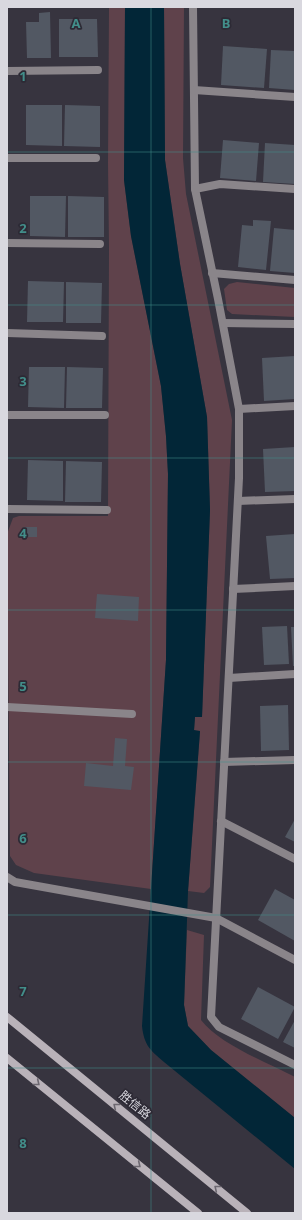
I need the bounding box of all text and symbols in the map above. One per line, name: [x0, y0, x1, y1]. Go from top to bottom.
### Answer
text: A: [72, 14, 81, 32]
text: B: [222, 14, 230, 32]
text: 1: [19, 67, 27, 85]
text: 2: [19, 219, 27, 237]
text: 3: [19, 372, 27, 390]
text: 4: [19, 524, 27, 542]
text: 5: [19, 677, 27, 695]
text: 6: [19, 829, 27, 847]
text: 7: [19, 982, 27, 1000]
one-way arrow: [33, 1078, 40, 1085]
street label: 胜信路: [116, 1087, 155, 1123]
one-way arrow: [113, 1103, 121, 1110]
text: 8: [19, 1134, 27, 1152]
one-way arrow: [134, 1160, 141, 1167]
one-way arrow: [214, 1186, 221, 1193]

